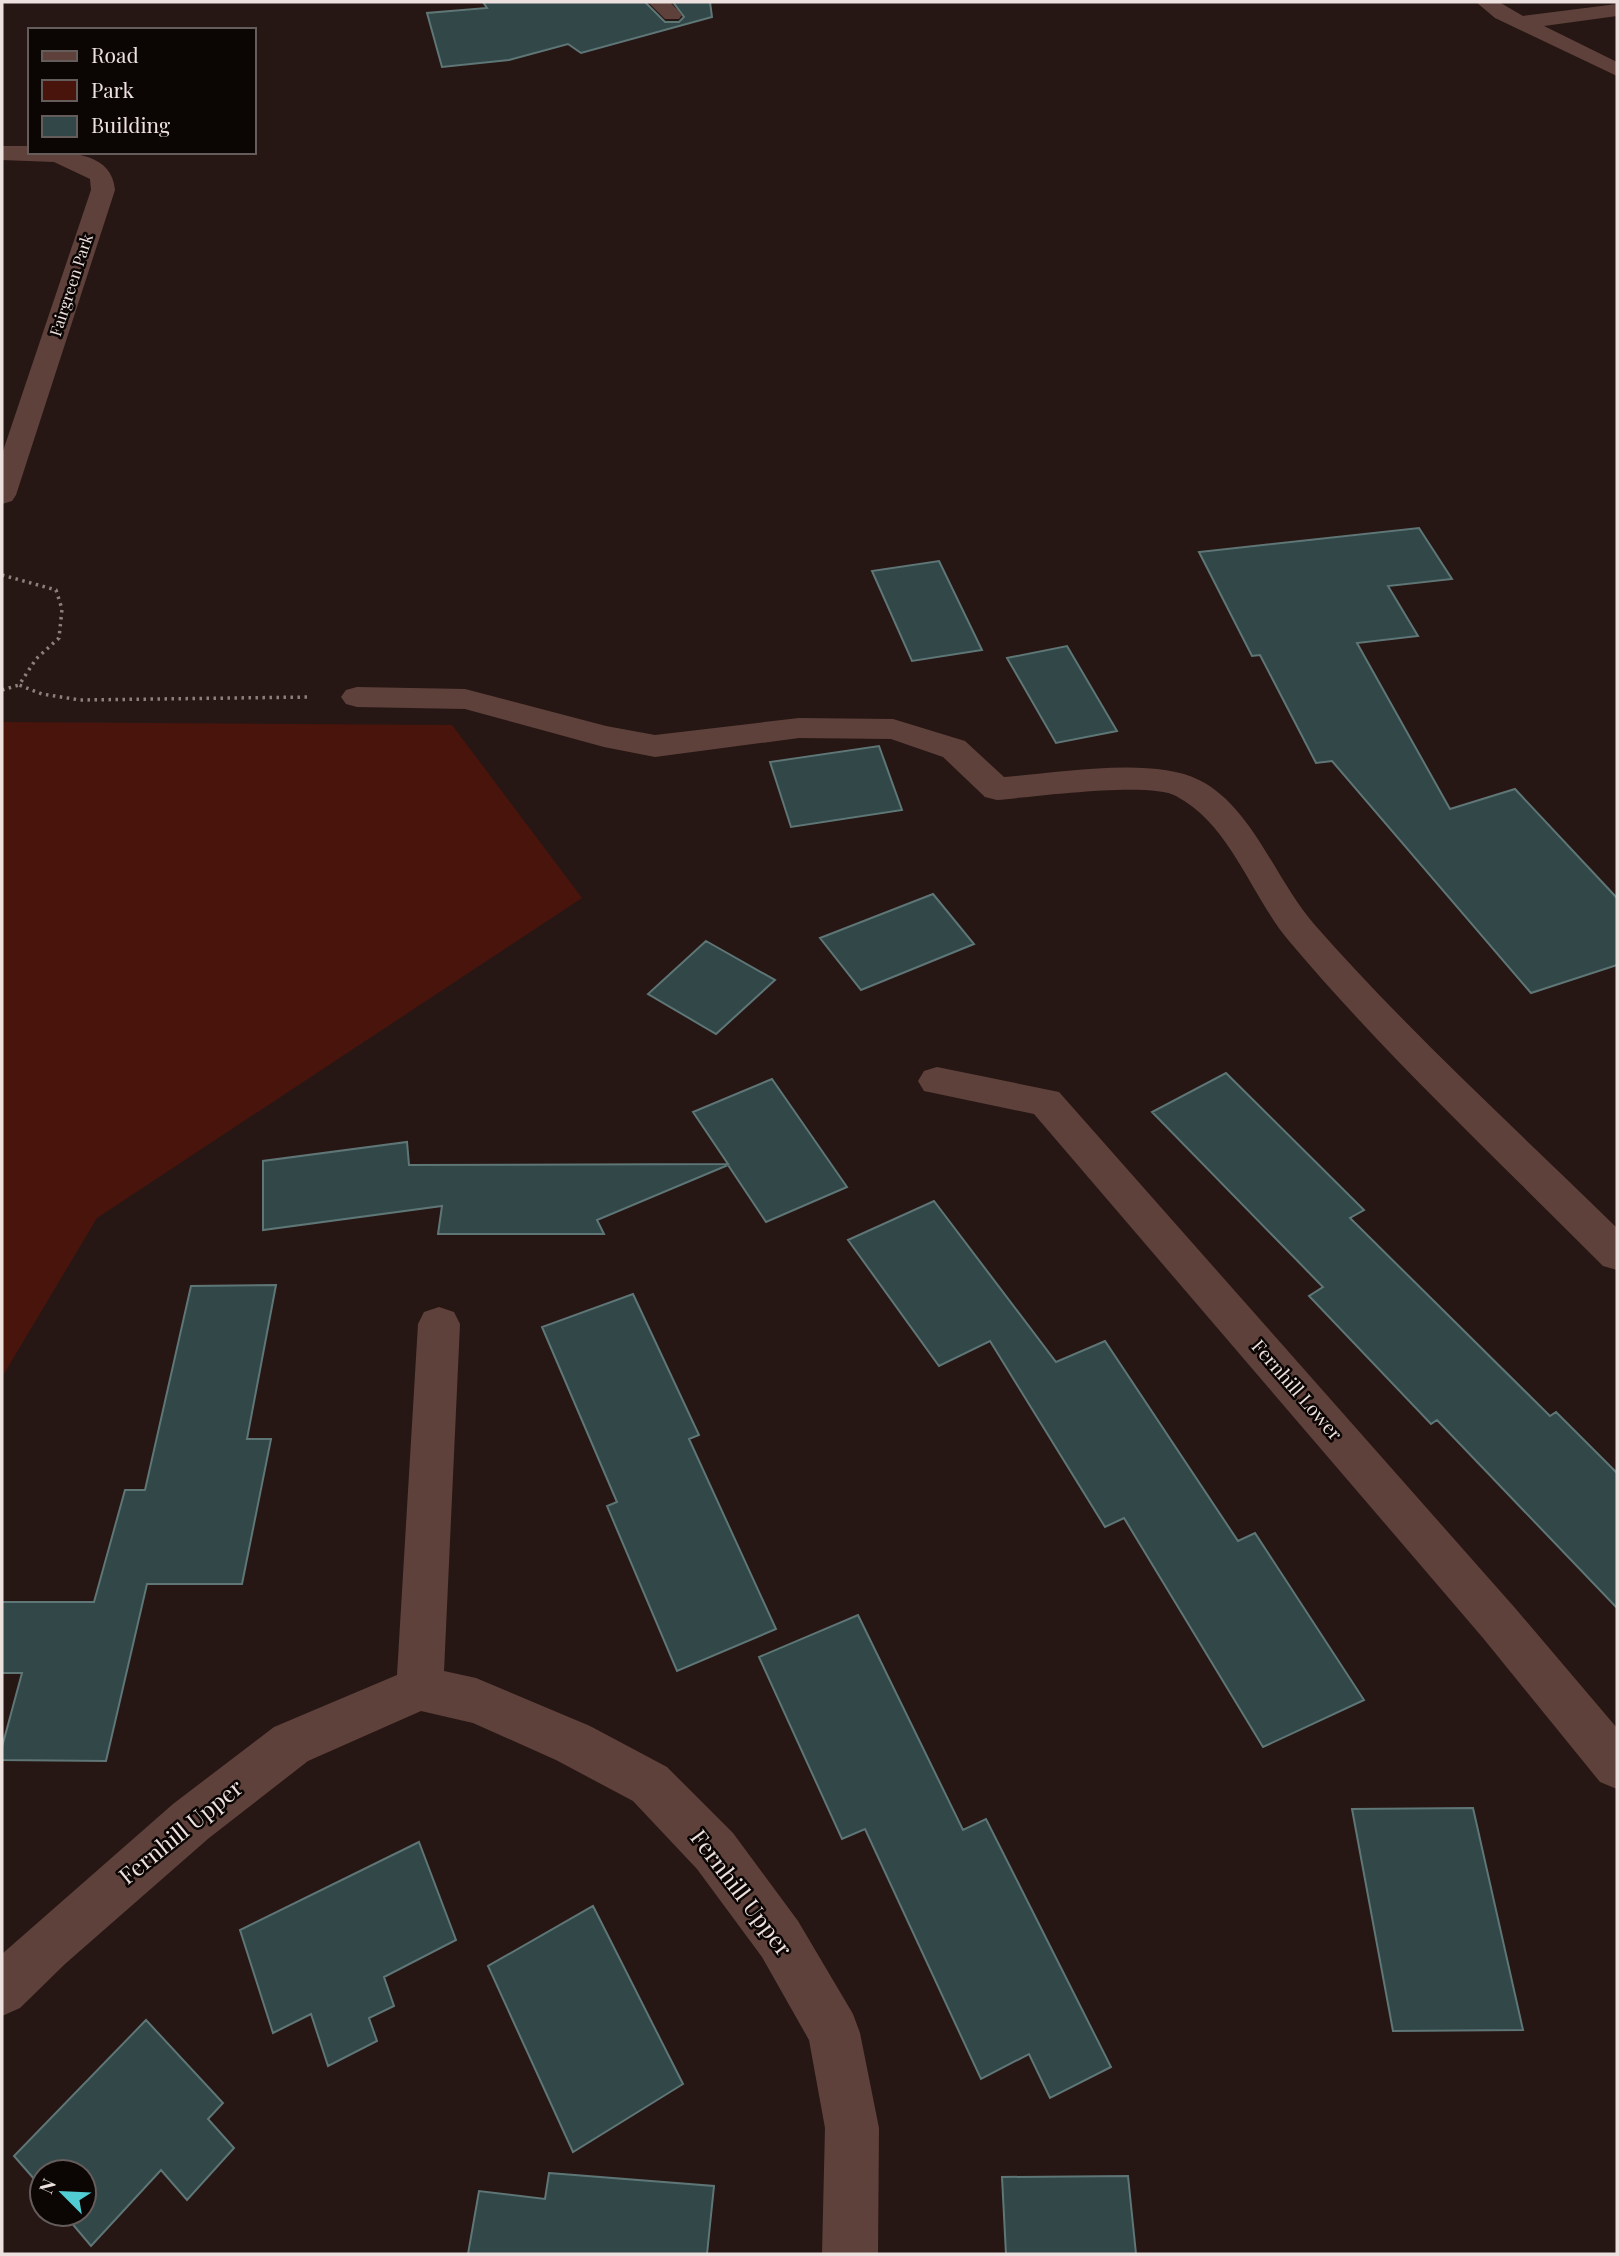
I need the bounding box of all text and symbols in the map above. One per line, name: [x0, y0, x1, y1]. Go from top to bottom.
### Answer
legend: [28, 28, 256, 154]
text: Road: [91, 40, 139, 68]
text: Park: [91, 75, 135, 103]
text: Building: [91, 110, 170, 138]
street label: Fairgreen Park: [44, 231, 97, 339]
street label: Fernhill Lower: [1247, 1333, 1349, 1446]
street label: Fernhill Upper: [112, 1771, 249, 1890]
street label: Fernhill Upper: [684, 1822, 800, 1962]
north arrow: [28, 2158, 98, 2228]
text: N: [32, 2174, 61, 2197]

